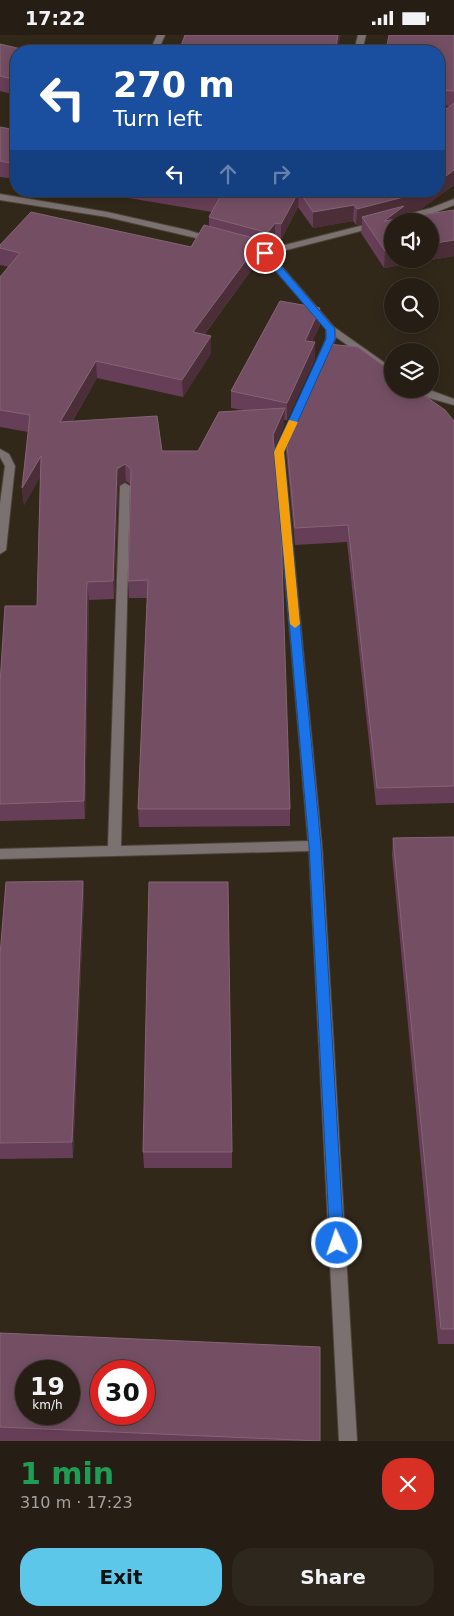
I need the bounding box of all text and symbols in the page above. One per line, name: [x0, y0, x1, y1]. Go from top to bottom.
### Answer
text: 17:22: [25, 7, 85, 29]
icon: left: [30, 65, 95, 130]
text: 270 m: [113, 65, 235, 105]
text: Turn left: [113, 106, 202, 131]
icon: left: [161, 160, 189, 188]
icon: ahead: [214, 160, 242, 188]
icon: right: [267, 160, 295, 188]
map controls: [384, 213, 439, 398]
button: sound: [384, 213, 439, 268]
pin: [244, 232, 286, 274]
icon: arrive: [251, 239, 279, 267]
button: search: [384, 278, 439, 333]
button: layers: [384, 343, 439, 398]
position arrow: [310, 1216, 362, 1268]
speed limit sign: 30: [90, 1360, 155, 1425]
text: 19: [30, 1372, 65, 1401]
text: km/h: [32, 1398, 63, 1412]
text: 1 min: [20, 1456, 114, 1491]
button: close: [382, 1458, 434, 1510]
text: 310 m · 17:23: [20, 1493, 133, 1512]
button: Exit: [20, 1548, 222, 1606]
button: Share: [232, 1548, 434, 1606]

